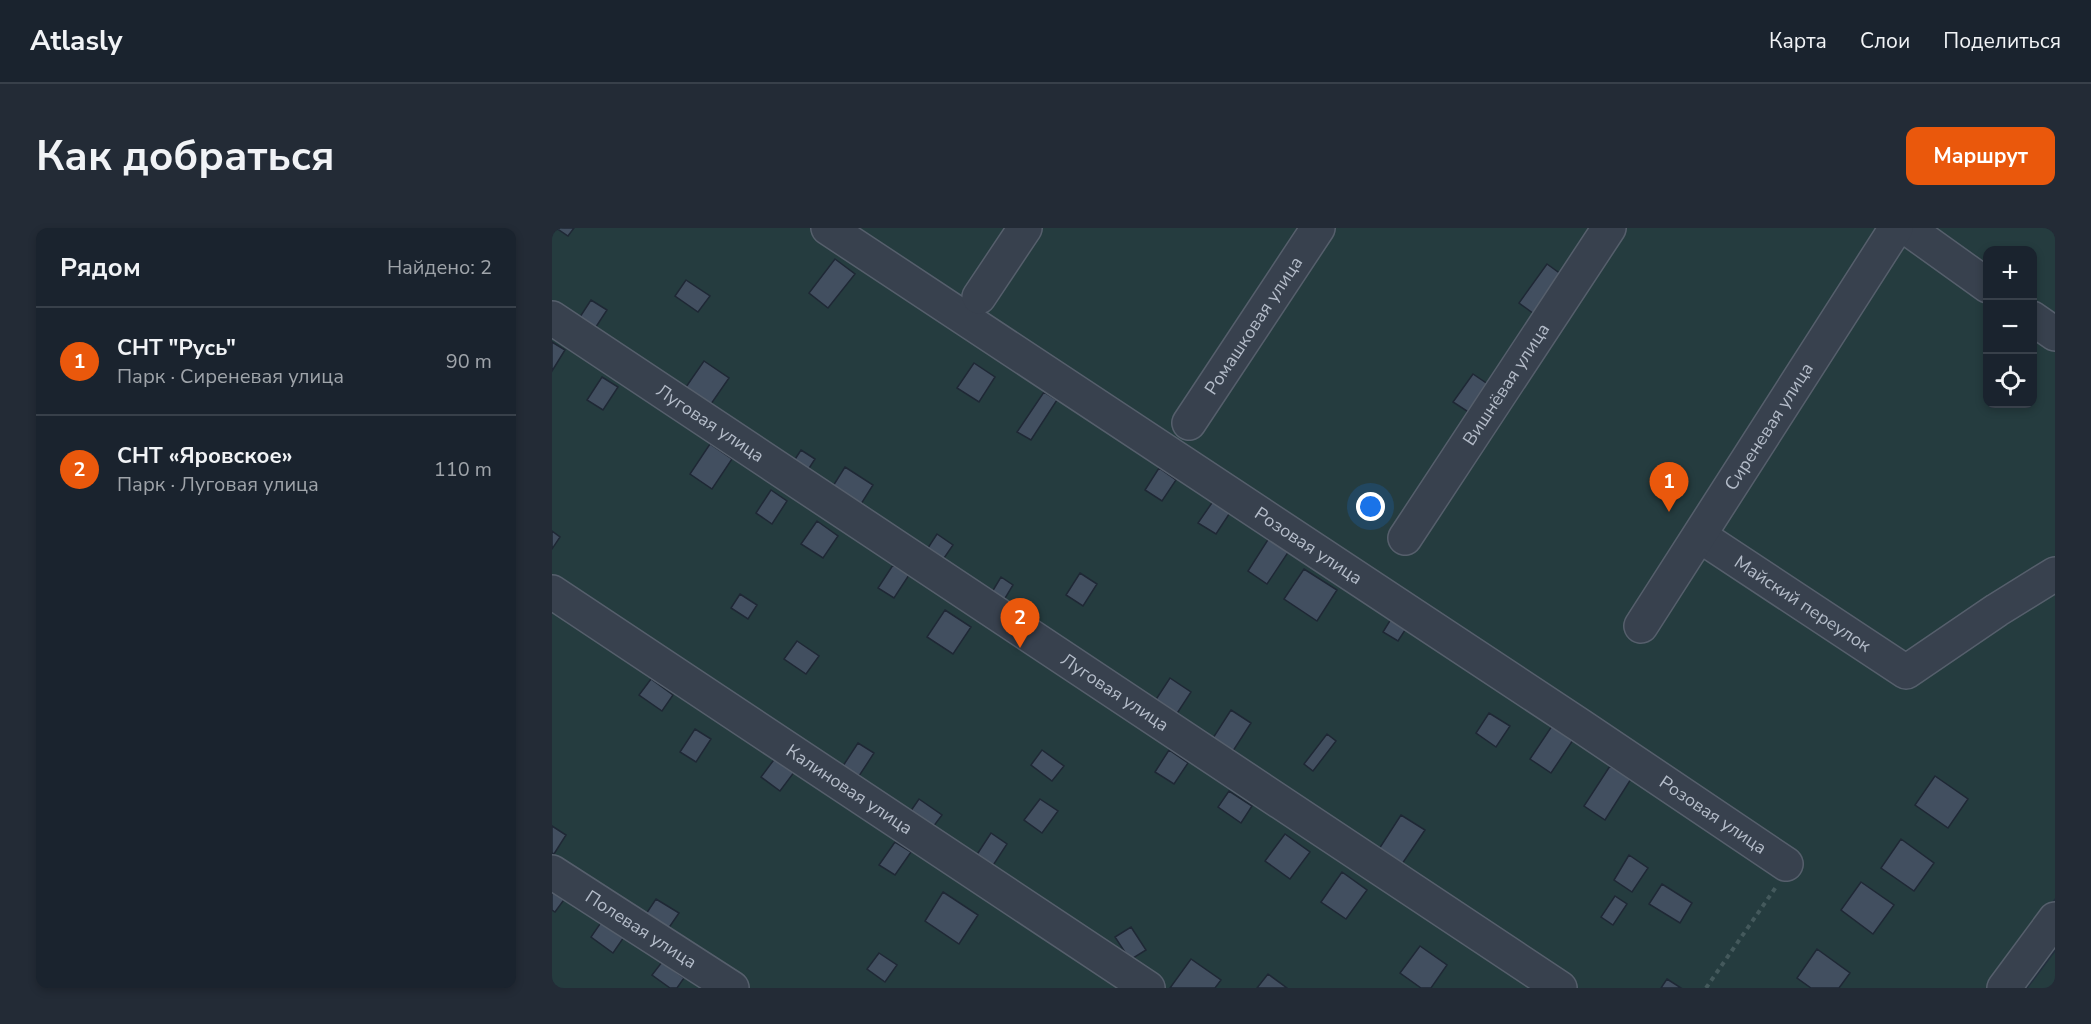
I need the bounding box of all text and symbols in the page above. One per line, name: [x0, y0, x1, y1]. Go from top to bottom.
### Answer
text: Atlasly: [30, 22, 122, 60]
text: Карта: [1769, 27, 1827, 55]
text: Слои: [1860, 27, 1910, 55]
text: Поделиться: [1943, 27, 2061, 55]
button: Маршрут: [1906, 127, 2055, 185]
text: Как добраться: [36, 128, 335, 185]
map controls: [1983, 246, 2037, 408]
button: +: [1983, 246, 2037, 300]
text: Рядом: [60, 250, 141, 285]
street label: Ромашковая улица: [1199, 252, 1308, 399]
text: Найдено: 2: [387, 254, 492, 281]
button: −: [1983, 300, 2037, 354]
street label: Вишнёвая улица: [1457, 319, 1555, 450]
text: СНТ "Русь": [117, 333, 236, 363]
text: 1: [74, 348, 86, 375]
text: 90 m: [446, 348, 492, 375]
button: locate: [1983, 354, 2037, 408]
street label: Сиреневая улица: [1719, 358, 1819, 495]
text: Парк · Сиреневая улица: [117, 363, 344, 390]
street label: Луговая улица: [652, 379, 769, 468]
text: СНТ «Яровское»: [117, 441, 293, 471]
text: 2: [74, 456, 86, 483]
text: 110 m: [434, 456, 492, 483]
pin: 1: [1650, 462, 1688, 512]
text: Парк · Луговая улица: [117, 471, 319, 498]
your location: [1356, 492, 1385, 521]
street label: Розовая улица: [1250, 501, 1367, 590]
street label: Майский переулок: [1730, 550, 1876, 658]
pin: 2: [1000, 598, 1040, 648]
street label: Луговая улица: [1056, 648, 1174, 737]
street label: Калиновая улица: [781, 739, 917, 840]
street label: Розовая улица: [1655, 770, 1771, 860]
street label: Полевая улица: [581, 885, 701, 974]

